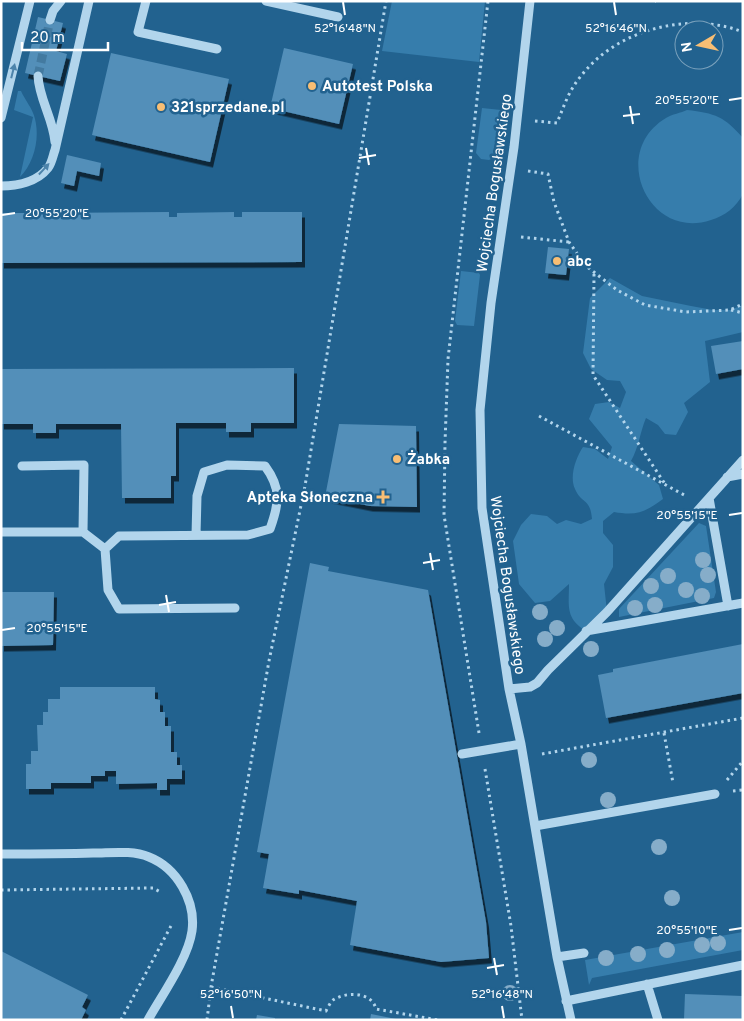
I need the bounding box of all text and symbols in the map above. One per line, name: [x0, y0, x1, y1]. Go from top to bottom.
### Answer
scale bar: [22, 20, 109, 52]
north arrow: [674, 20, 724, 70]
text: 52°16'48"N: [314, 21, 376, 37]
text: 52°16'46"N: [585, 21, 647, 37]
text: 20 m: [30, 29, 65, 48]
text: N: [678, 40, 697, 53]
one-way arrow: [9, 63, 17, 78]
place label: Autotest Polska: [322, 78, 433, 97]
marker: Autotest Polska: [306, 80, 318, 92]
street label: Wojciecha Bogusławskiego: [474, 93, 517, 274]
text: 20°55'20"E: [655, 93, 719, 109]
place label: 321sprzedane.pl: [171, 99, 285, 118]
marker: 321sprzedane.pl: [155, 101, 167, 113]
one-way arrow: [39, 163, 50, 175]
text: 20°55'20"E: [25, 206, 89, 222]
place label: abc: [567, 253, 592, 272]
marker: abc: [551, 255, 563, 267]
place label: Żabka: [407, 450, 450, 470]
marker: Żabka: [391, 453, 403, 465]
place label: Apteka Słoneczna: [246, 489, 373, 508]
marker: Apteka Słoneczna: [377, 491, 389, 503]
street label: Wojciecha Bogusławskiego: [485, 495, 528, 676]
text: 20°55'15"E: [656, 508, 718, 524]
text: 20°55'15"E: [26, 621, 88, 637]
text: 20°55'10"E: [656, 923, 718, 939]
text: 52°16'50"N: [200, 987, 262, 1003]
text: 52°16'48"N: [471, 987, 533, 1003]

